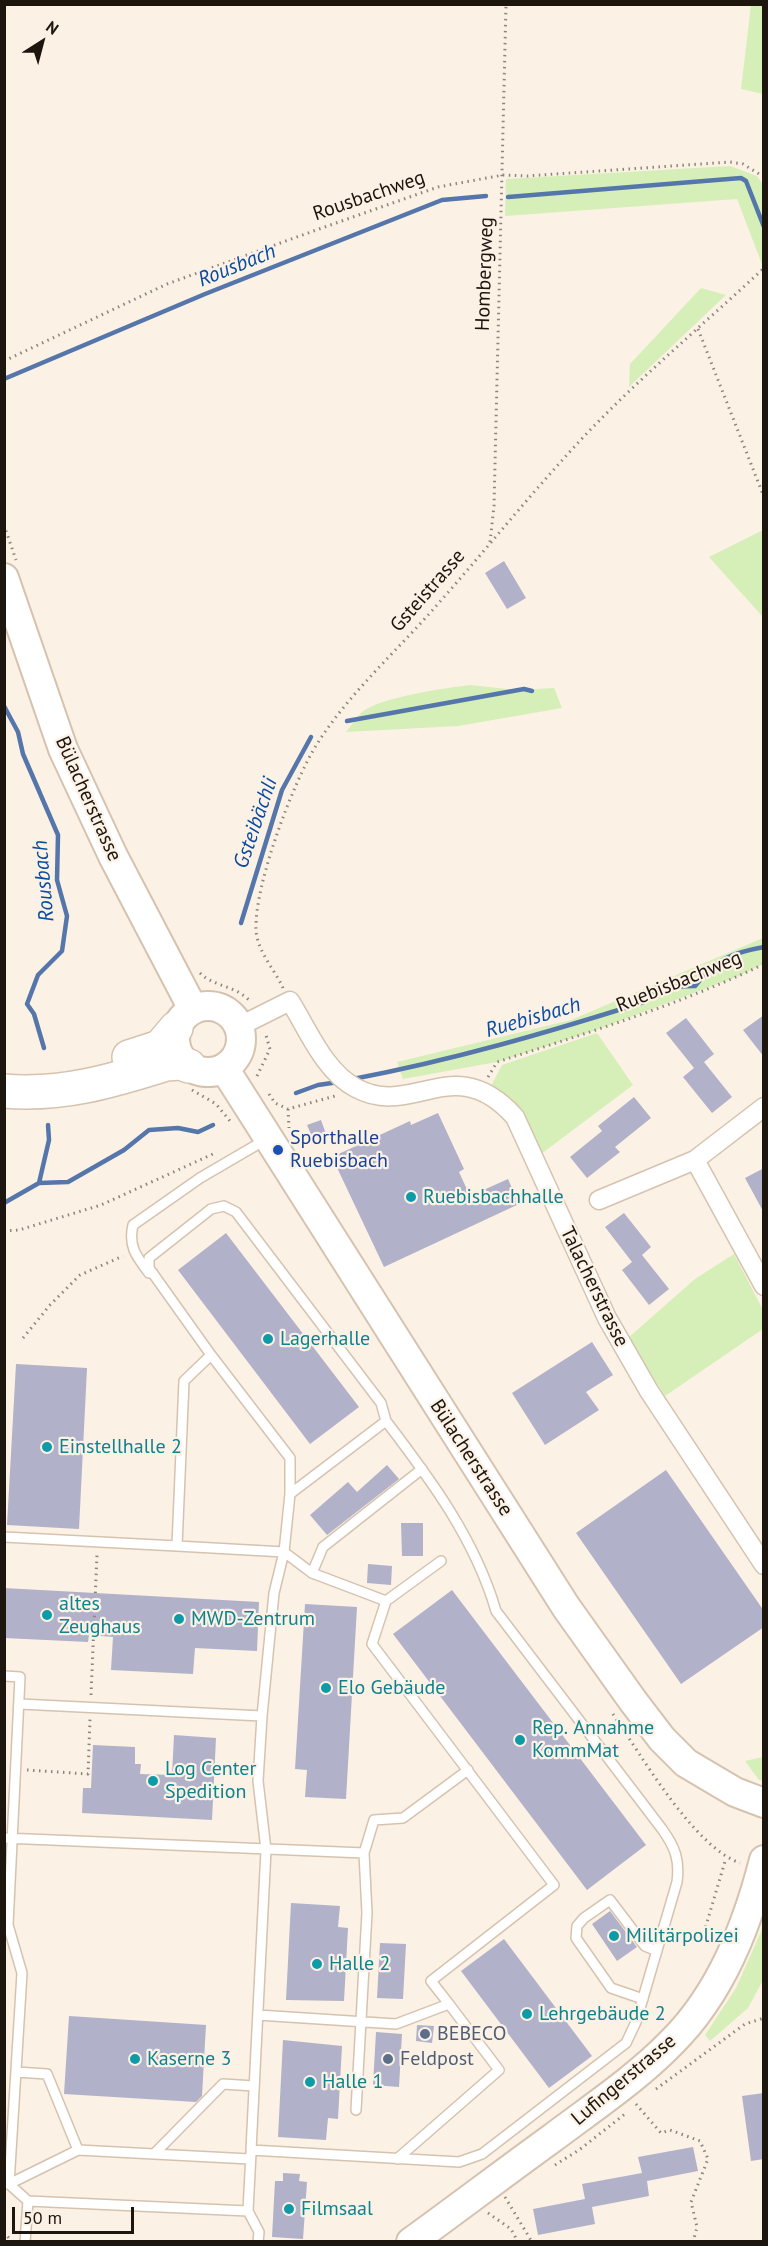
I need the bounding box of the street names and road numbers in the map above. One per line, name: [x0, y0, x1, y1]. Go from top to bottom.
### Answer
street label: Rousbachweg: [310, 166, 428, 226]
street label: Hombergweg: [471, 217, 499, 331]
street label: Gsteistrasse: [386, 545, 470, 637]
street label: Bülacherstrasse: [50, 733, 126, 865]
street label: Ruebisbachweg: [613, 946, 745, 1018]
street label: Talacherstrasse: [555, 1223, 633, 1351]
street label: Bülacherstrasse: [424, 1395, 518, 1521]
street label: Lufingerstrasse: [567, 2029, 681, 2131]

